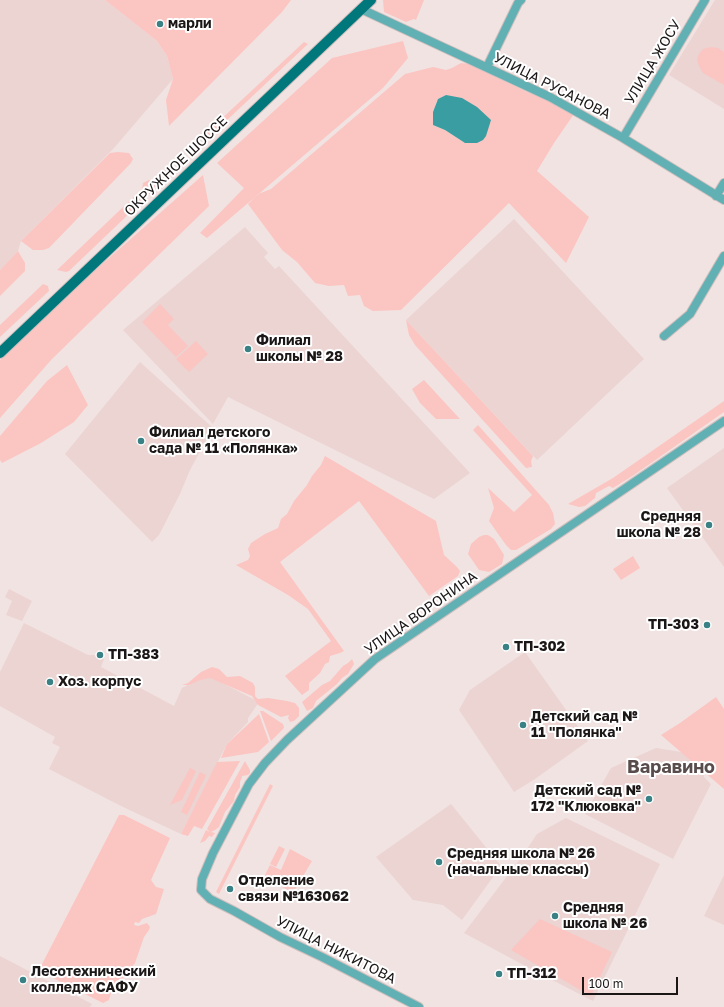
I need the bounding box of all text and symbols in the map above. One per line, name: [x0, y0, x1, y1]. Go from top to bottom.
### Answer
place label: марли: [168, 16, 212, 32]
street label: УЛИЦА ЖОСУ: [621, 17, 685, 107]
marker: марли: [155, 19, 165, 29]
street label: УЛИЦА РУСАНОВА: [491, 49, 613, 123]
street label: ОКРУЖНОЕ ШОССЕ: [121, 112, 231, 220]
place label: Филиал школы № 28: [256, 333, 343, 366]
marker: Филиал школы № 28: [243, 344, 253, 354]
place label: Филиал детского сада № 11 «Полянка»: [149, 425, 297, 458]
marker: Филиал детского сада № 11 «Полянка»: [136, 436, 146, 446]
place label: Средняя школа № 28: [617, 509, 701, 542]
marker: Средняя школа № 28: [704, 520, 714, 530]
street label: УЛИЦА ВОРОНИНА: [361, 568, 481, 658]
place label: ТП-303: [648, 617, 699, 633]
marker: ТП-303: [702, 620, 712, 630]
place label: ТП-302: [514, 639, 565, 655]
marker: ТП-302: [501, 642, 511, 652]
place label: ТП-383: [108, 647, 159, 663]
marker: ТП-383: [95, 650, 105, 660]
place label: Хоз. корпус: [58, 674, 141, 690]
marker: Хоз. корпус: [45, 677, 55, 687]
place label: Детский сад № 11 "Полянка": [531, 709, 637, 742]
marker: Детский сад № 11 "Полянка": [518, 720, 528, 730]
district label: Варавино: [627, 756, 715, 778]
place label: Детский сад № 172 "Клюковка": [531, 783, 641, 816]
marker: Детский сад № 172 "Клюковка": [644, 794, 654, 804]
place label: Средняя школа № 26 (начальные классы): [447, 846, 595, 878]
marker: Средняя школа № 26 (начальные классы): [434, 857, 444, 867]
place label: Отделение связи №163062: [238, 873, 349, 906]
marker: Отделение связи №163062: [225, 884, 235, 894]
place label: Средняя школа № 26: [563, 900, 647, 932]
marker: Средняя школа № 26: [550, 911, 560, 921]
street label: УЛИЦА НИКИТОВА: [273, 913, 399, 987]
place label: Лесотехнический колледж САФУ: [31, 964, 156, 996]
place label: ТП-312: [507, 966, 556, 982]
marker: ТП-312: [494, 969, 504, 979]
scale bar: [584, 969, 680, 995]
marker: Лесотехнический колледж САФУ: [18, 975, 28, 985]
text: 100 m: [589, 976, 623, 991]

